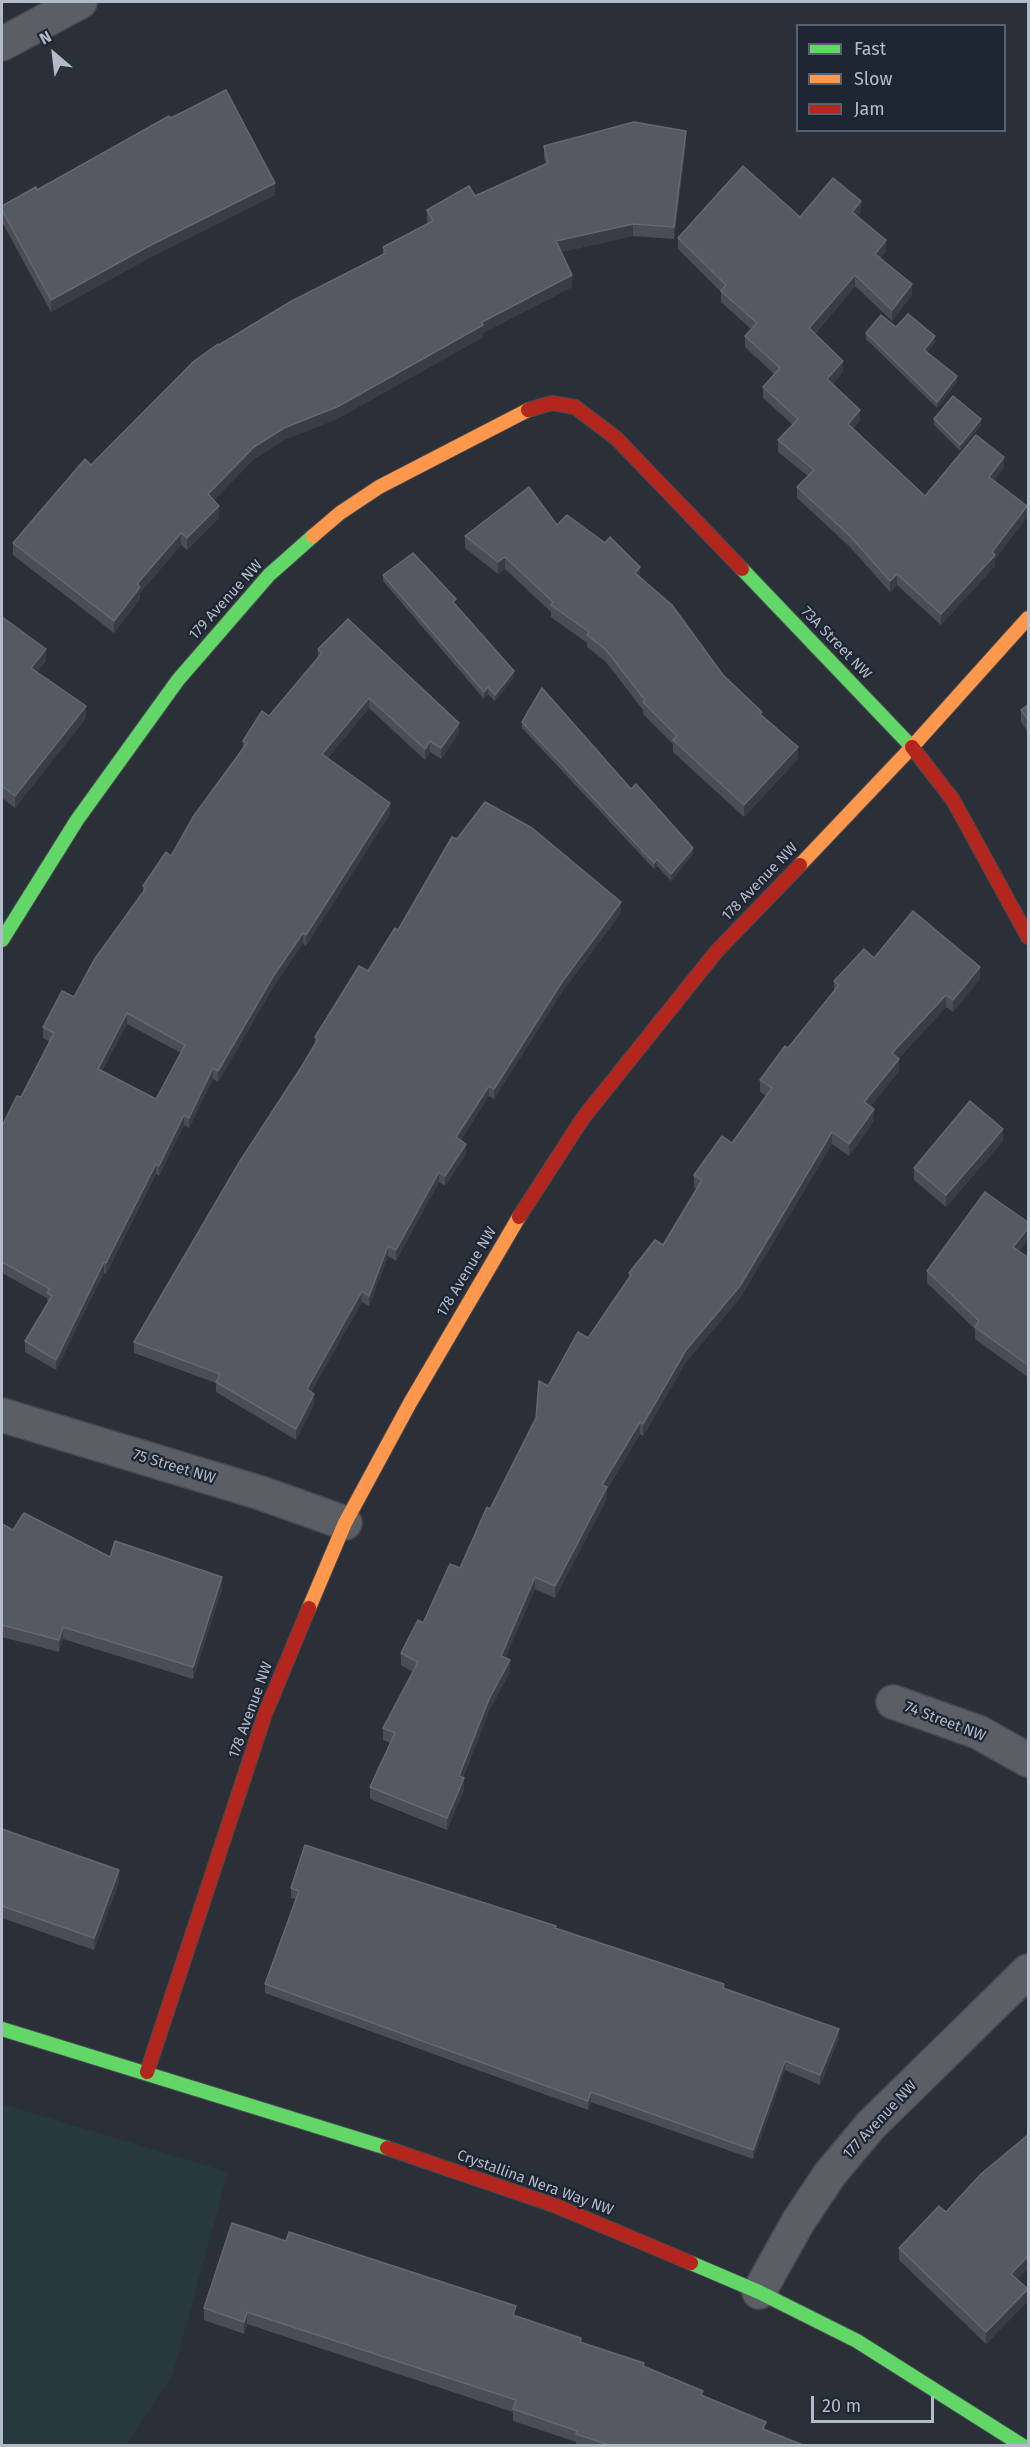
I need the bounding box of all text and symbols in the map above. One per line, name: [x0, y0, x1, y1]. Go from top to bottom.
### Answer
north arrow: [24, 24, 84, 84]
legend: [796, 24, 1006, 132]
text: N: [36, 27, 54, 49]
text: Fast: [854, 38, 886, 60]
text: Slow: [854, 68, 892, 90]
text: Jam: [854, 98, 885, 120]
street label: 179 Avenue NW: [185, 556, 267, 644]
street label: 73A Street NW: [797, 603, 875, 683]
street label: 178 Avenue NW: [718, 839, 802, 925]
street label: 178 Avenue NW: [433, 1224, 501, 1320]
street label: 75 Street NW: [131, 1446, 217, 1488]
street label: 178 Avenue NW: [225, 1659, 277, 1761]
street label: 74 Street NW: [902, 1698, 988, 1746]
street label: 177 Avenue NW: [839, 2077, 921, 2163]
street label: Crystallina Nera Way NW: [454, 2146, 616, 2220]
scale bar: [814, 2384, 937, 2422]
text: 20 m: [822, 2395, 861, 2417]

